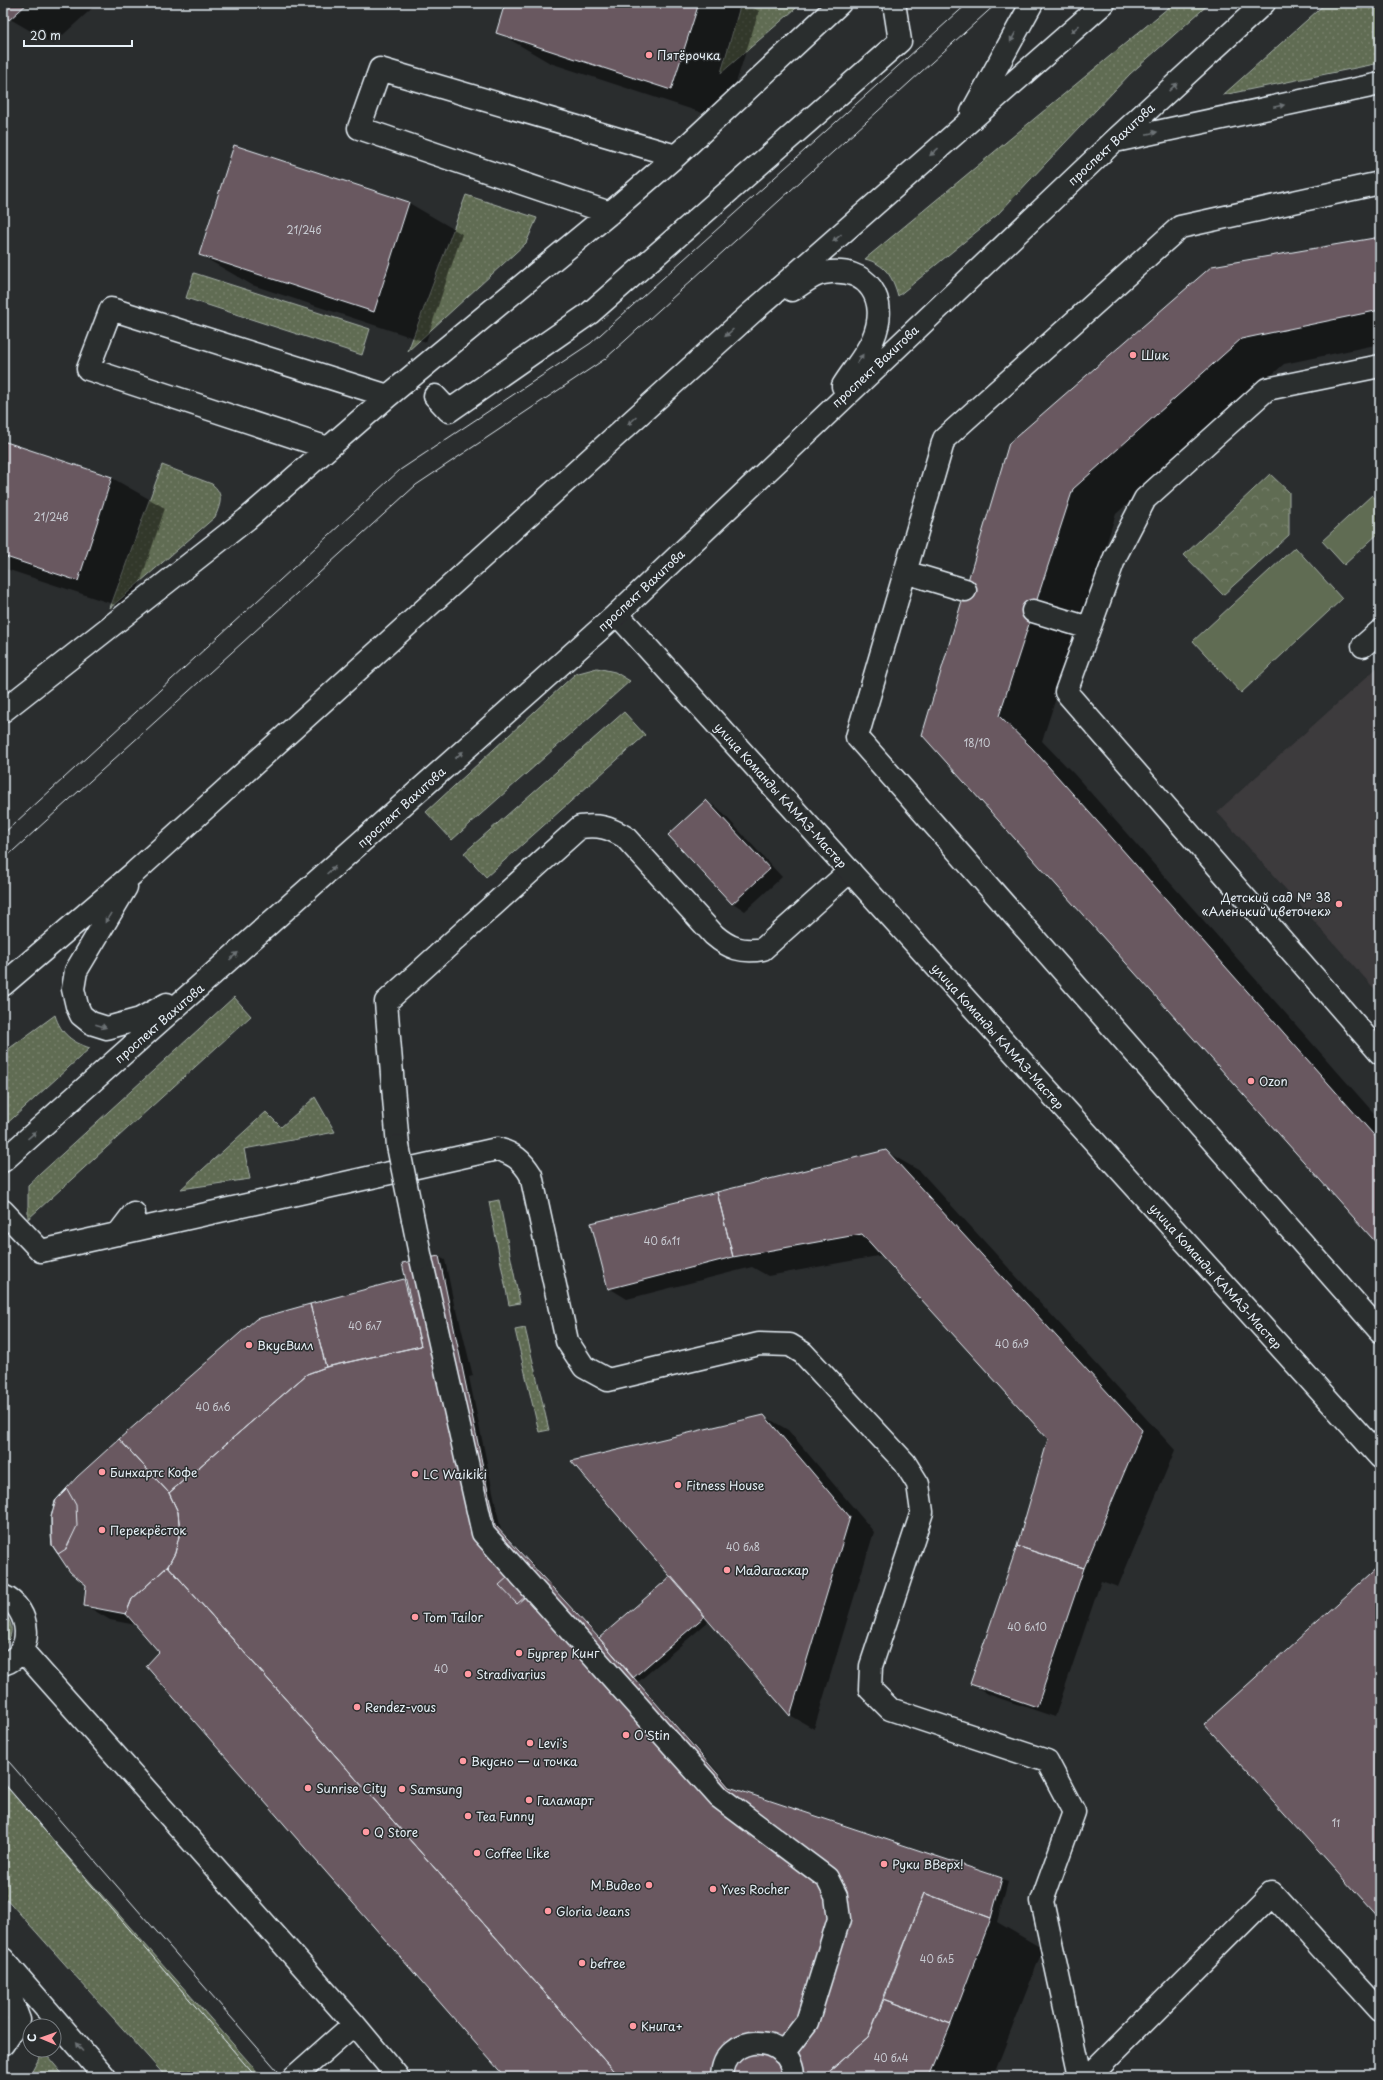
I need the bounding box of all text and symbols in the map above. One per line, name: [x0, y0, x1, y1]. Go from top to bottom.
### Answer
scale bar: [24, 22, 132, 48]
one-way arrow: [1069, 24, 1080, 33]
text: 20 m: [30, 26, 61, 44]
one-way arrow: [1010, 31, 1016, 43]
place label: Пятёрочка: [657, 46, 721, 64]
marker: Пятёрочка: [644, 50, 654, 60]
one-way arrow: [1168, 82, 1178, 91]
street label: проспект Вахитова: [1063, 98, 1159, 189]
one-way arrow: [1273, 102, 1285, 108]
one-way arrow: [1146, 130, 1158, 136]
one-way arrow: [929, 148, 940, 157]
house number: 21/24б: [287, 222, 322, 237]
one-way arrow: [832, 233, 841, 242]
street label: проспект Вахитова: [827, 320, 923, 411]
one-way arrow: [723, 329, 734, 338]
place label: Шик: [1141, 346, 1169, 364]
marker: Шик: [1128, 350, 1138, 360]
one-way arrow: [856, 354, 864, 364]
one-way arrow: [627, 416, 638, 425]
house number: 21/24в: [34, 509, 69, 524]
street label: проспект Вахитова: [593, 544, 689, 635]
street label: улица Команды КАМАЗ-Мастер: [710, 718, 852, 872]
house number: 18/10: [964, 735, 990, 750]
one-way arrow: [454, 750, 465, 759]
street label: проспект Вахитова: [353, 762, 450, 852]
one-way arrow: [326, 865, 336, 874]
place label: Детский сад № 38 «Аленький цветочек»: [1201, 888, 1331, 920]
marker: Детский сад № 38 «Аленький цветочек»: [1334, 899, 1344, 909]
one-way arrow: [104, 912, 111, 924]
one-way arrow: [229, 952, 240, 961]
street label: улица Команды КАМАЗ-Мастер: [927, 959, 1069, 1113]
street label: проспект Вахитова: [110, 979, 208, 1067]
one-way arrow: [95, 1023, 107, 1029]
place label: Ozon: [1259, 1072, 1288, 1090]
marker: Ozon: [1246, 1076, 1256, 1086]
one-way arrow: [27, 1131, 37, 1140]
street label: улица Команды КАМАЗ-Мастер: [1145, 1199, 1287, 1353]
house number: 40 бл11: [644, 1233, 680, 1248]
house number: 40 бл7: [348, 1318, 382, 1333]
place label: ВкусВилл: [257, 1336, 313, 1354]
house number: 40 бл9: [995, 1336, 1029, 1351]
marker: ВкусВилл: [244, 1340, 254, 1350]
house number: 40 бл6: [196, 1399, 230, 1414]
place label: Бинхартс Кофе: [110, 1463, 198, 1481]
place label: LC Waikiki: [423, 1465, 487, 1483]
marker: Бинхартс Кофе: [97, 1467, 107, 1477]
marker: LC Waikiki: [410, 1469, 420, 1479]
place label: Fitness House: [686, 1476, 765, 1494]
marker: Fitness House: [673, 1480, 683, 1490]
place label: Перекрёсток: [110, 1521, 187, 1539]
marker: Перекрёсток: [97, 1525, 107, 1535]
house number: 40 бл8: [726, 1539, 760, 1554]
place label: Мадагаскар: [735, 1561, 809, 1579]
marker: Мадагаскар: [722, 1565, 732, 1575]
place label: Tom Tailor: [423, 1608, 483, 1626]
marker: Tom Tailor: [410, 1612, 420, 1622]
house number: 40 бл10: [1007, 1619, 1047, 1634]
place label: Бургер Кинг: [527, 1644, 600, 1662]
marker: Бургер Кинг: [514, 1648, 524, 1658]
house number: 40: [434, 1661, 448, 1676]
place label: Stradivarius: [476, 1665, 546, 1683]
marker: Stradivarius: [463, 1669, 473, 1679]
place label: Rendez-vous: [365, 1698, 436, 1716]
marker: Rendez-vous: [352, 1702, 362, 1712]
place label: O'Stin: [634, 1726, 670, 1744]
marker: O'Stin: [621, 1730, 631, 1740]
place label: Levi's: [538, 1734, 568, 1752]
marker: Levi's: [525, 1738, 535, 1748]
place label: Вкусно — и точка: [471, 1752, 578, 1770]
marker: Вкусно — и точка: [458, 1756, 468, 1766]
place label: Sunrise City: [316, 1779, 387, 1797]
place label: Samsung: [410, 1780, 463, 1798]
marker: Sunrise City: [303, 1783, 313, 1793]
marker: Samsung: [397, 1784, 407, 1794]
place label: Галамарт: [537, 1791, 594, 1809]
marker: Галамарт: [524, 1795, 534, 1805]
place label: Tea Funny: [476, 1807, 534, 1825]
marker: Tea Funny: [463, 1811, 473, 1821]
house number: 11: [1332, 1815, 1340, 1830]
place label: Q Store: [374, 1823, 418, 1841]
marker: Q Store: [361, 1827, 371, 1837]
place label: Coffee Like: [485, 1844, 550, 1862]
marker: Coffee Like: [472, 1848, 482, 1858]
place label: Руки ВВерх!: [892, 1855, 964, 1873]
marker: Руки ВВерх!: [879, 1859, 889, 1869]
place label: М.Видео: [591, 1876, 641, 1894]
marker: М.Видео: [644, 1880, 654, 1890]
place label: Yves Rocher: [721, 1880, 790, 1898]
marker: Yves Rocher: [708, 1884, 718, 1894]
place label: Gloria Jeans: [556, 1902, 630, 1920]
marker: Gloria Jeans: [543, 1906, 553, 1916]
house number: 40 бл5: [920, 1951, 954, 1966]
place label: befree: [590, 1954, 626, 1972]
marker: befree: [577, 1958, 587, 1968]
place label: Книга+: [641, 2017, 683, 2035]
north arrow: [22, 2018, 62, 2058]
marker: Книга+: [628, 2021, 638, 2031]
text: С: [23, 2033, 40, 2042]
one-way arrow: [75, 2042, 84, 2053]
house number: 40 бл4: [874, 2050, 909, 2065]

